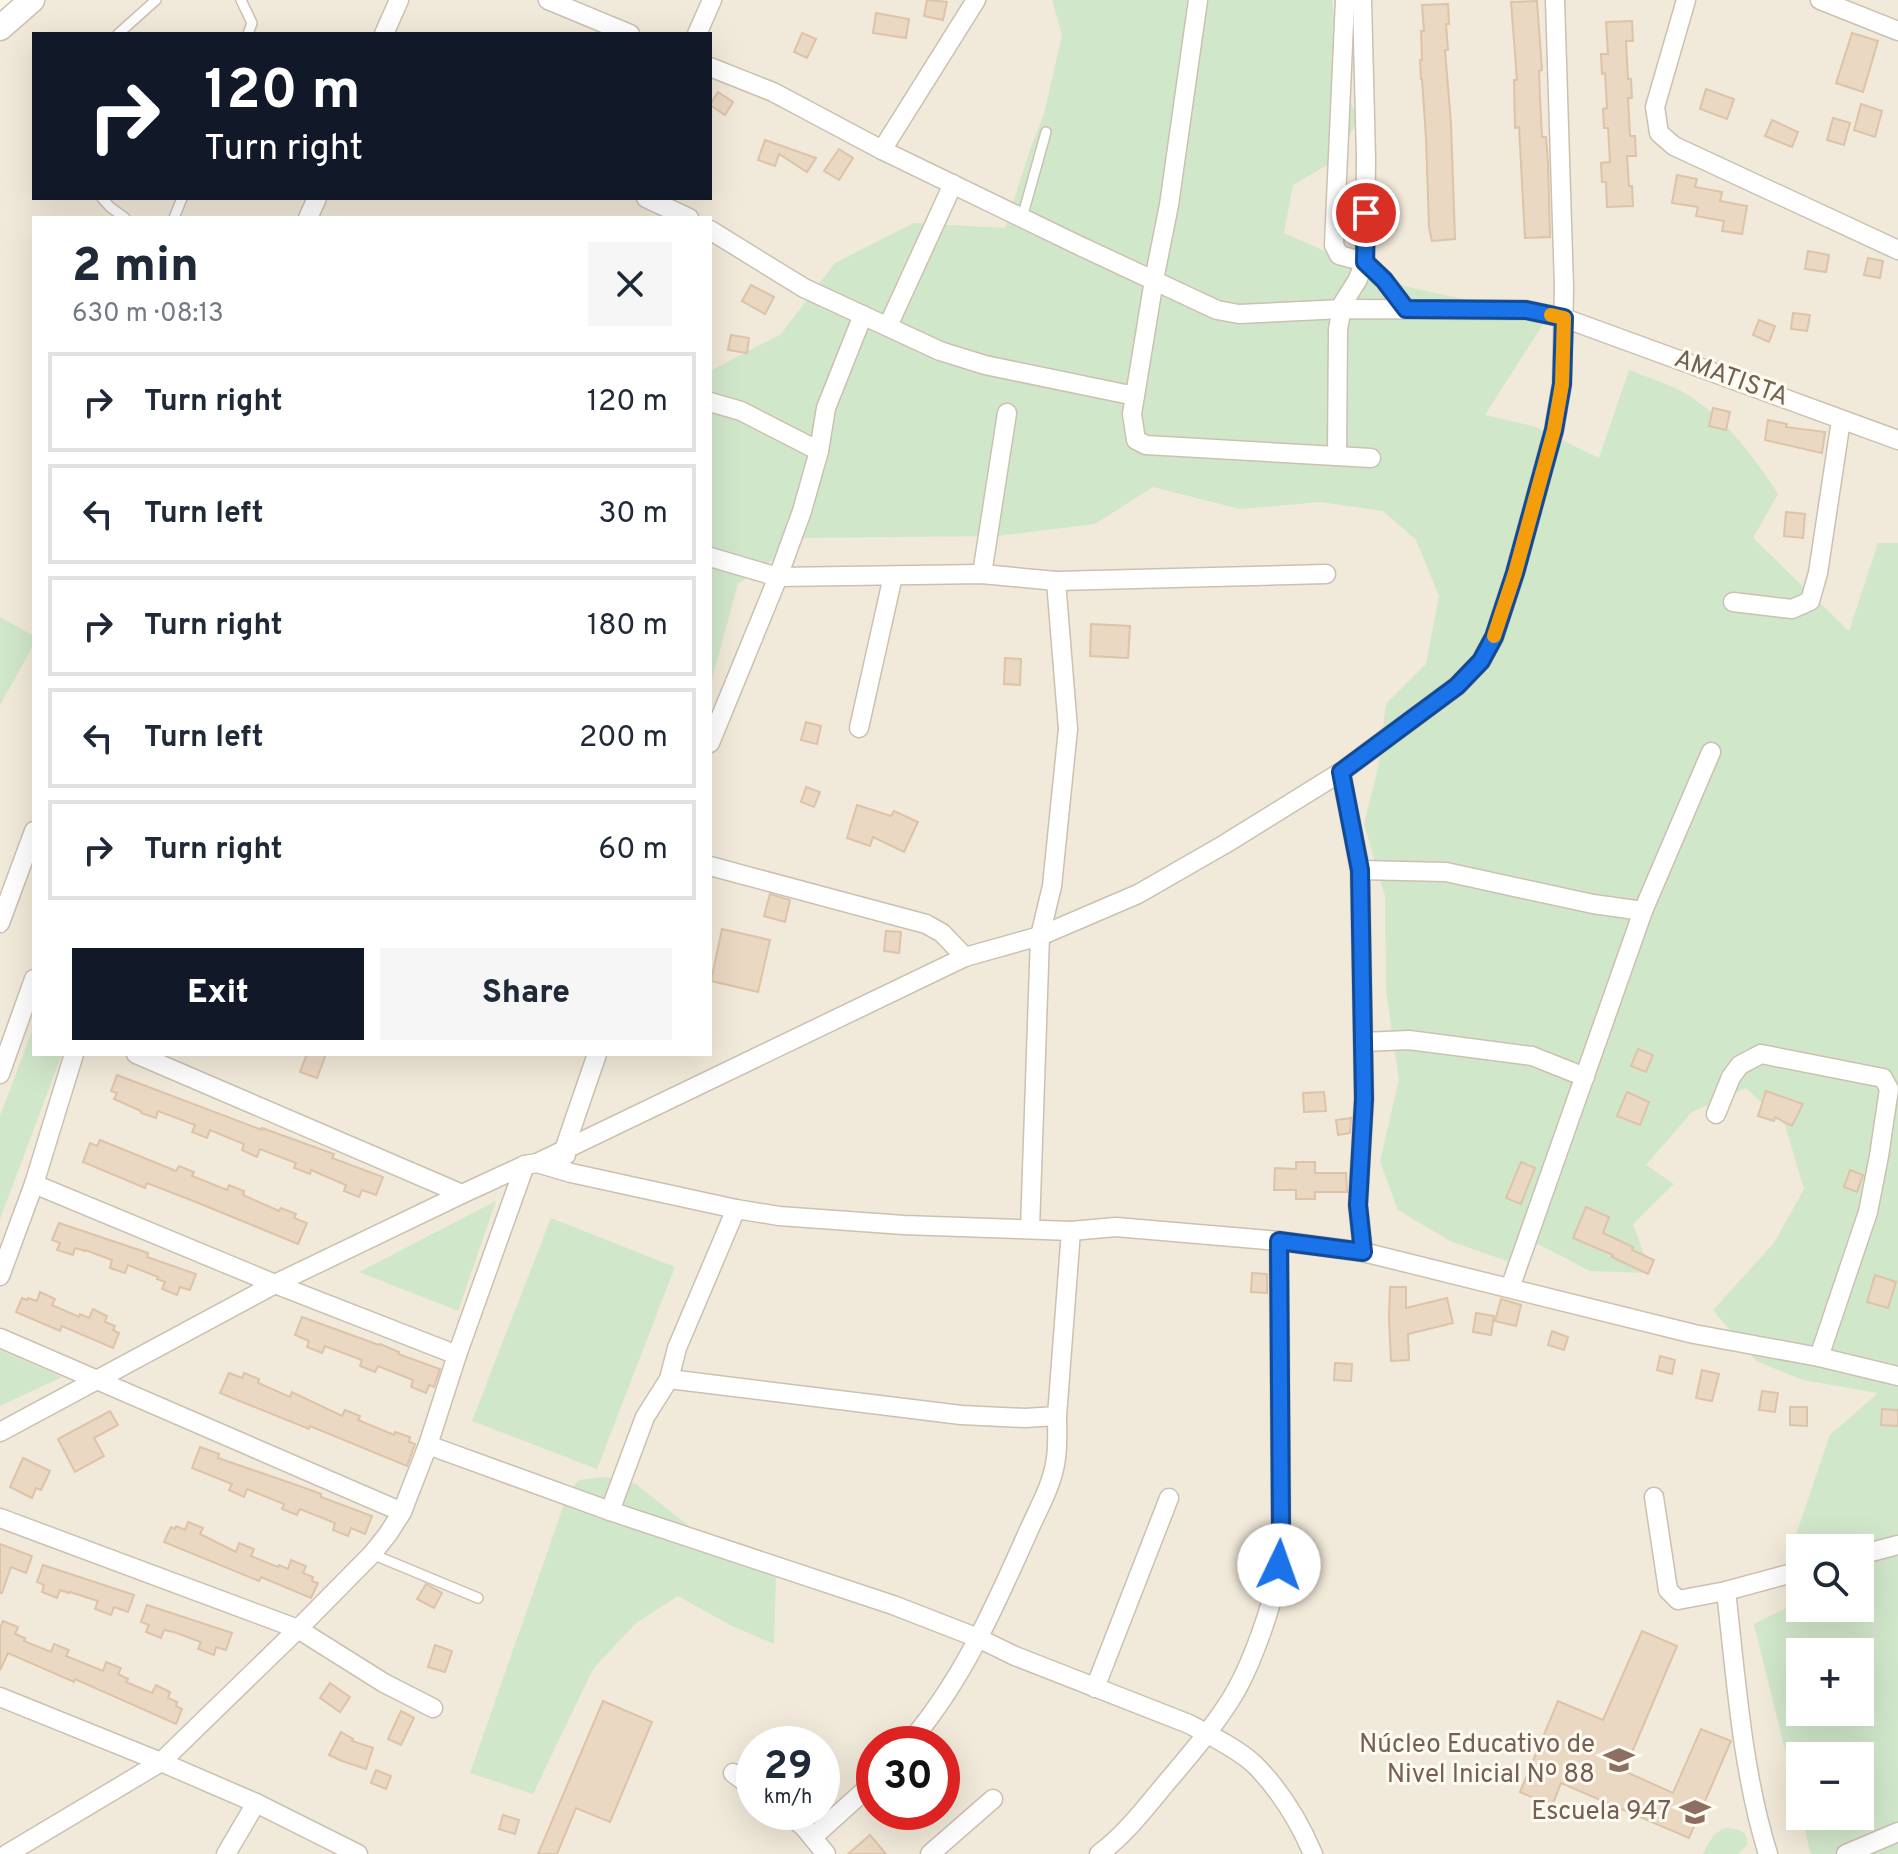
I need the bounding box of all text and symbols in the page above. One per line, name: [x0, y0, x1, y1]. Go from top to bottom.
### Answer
text: 120 m: [204, 58, 361, 128]
icon: right: [72, 64, 176, 168]
text: Turn right: [204, 127, 363, 173]
pin: [1332, 179, 1400, 247]
icon: arrive: [1344, 191, 1388, 235]
text: 2 min: [72, 238, 199, 298]
button: close: [588, 242, 672, 326]
text: 630 m · 08:13: [72, 298, 224, 331]
street label: AMATISTA: [1669, 343, 1793, 415]
icon: right: [76, 380, 120, 424]
text: Turn right: [144, 384, 282, 421]
text: 120 m: [587, 384, 668, 421]
icon: left: [76, 492, 120, 536]
text: Turn left: [144, 496, 264, 533]
text: 30 m: [599, 496, 668, 533]
icon: right: [76, 604, 120, 648]
text: Turn right: [144, 608, 282, 645]
text: 180 m: [587, 608, 668, 645]
icon: left: [76, 716, 120, 760]
text: Turn left: [144, 720, 264, 757]
text: 200 m: [579, 720, 668, 757]
icon: right: [76, 828, 120, 872]
text: Turn right: [144, 832, 282, 869]
text: 60 m: [598, 832, 668, 869]
button: Exit: [72, 948, 364, 1040]
button: Share: [380, 948, 672, 1040]
position arrow: [1237, 1523, 1321, 1607]
map controls: [1786, 1534, 1874, 1830]
button: search: [1786, 1534, 1874, 1622]
button: +: [1786, 1638, 1874, 1726]
speed limit sign: 30: [856, 1726, 960, 1830]
place label: Núcleo Educativo de Nivel Inicial Nº 88: [1359, 1729, 1595, 1792]
button: −: [1786, 1742, 1874, 1830]
text: 29: [763, 1743, 813, 1793]
school or university icon: Núcleo Educativo de Nivel Inicial Nº 88: [1602, 1743, 1636, 1777]
text: km/h: [764, 1785, 812, 1811]
school or university icon: Escuela 947: [1678, 1795, 1712, 1829]
place label: Escuela 947: [1531, 1796, 1671, 1829]

